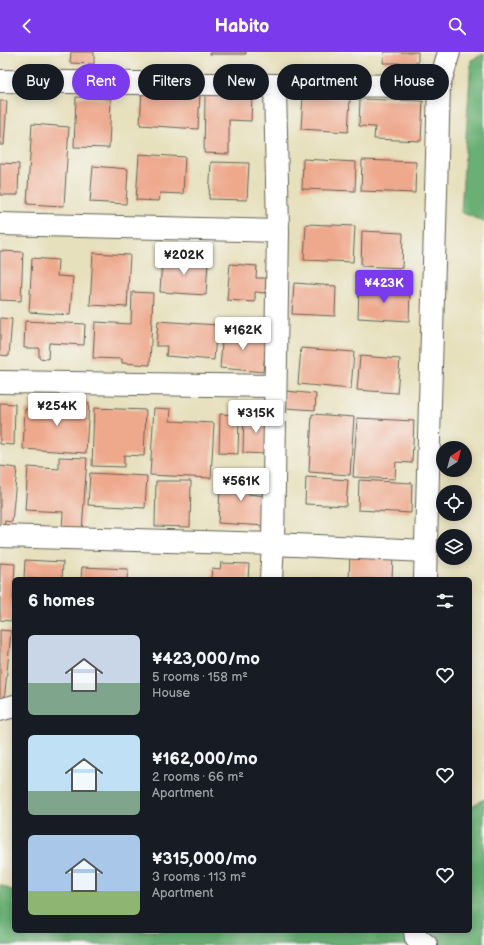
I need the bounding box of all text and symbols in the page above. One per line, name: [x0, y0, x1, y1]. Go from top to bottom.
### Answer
icon: back: [16, 15, 38, 37]
icon: search: [446, 15, 468, 37]
text: Habito: [215, 16, 269, 37]
chip: Buy: [12, 64, 64, 100]
chip: Rent: [72, 64, 130, 100]
chip: Filters: [138, 64, 205, 100]
chip: New: [213, 64, 269, 100]
chip: Apartment: [277, 64, 372, 100]
chip: House: [380, 64, 449, 100]
pin: ¥202K: [156, 242, 212, 276]
text: ¥202K: [164, 247, 204, 263]
pin: ¥423K: [356, 270, 412, 304]
text: ¥423K: [364, 275, 404, 291]
pin: ¥162K: [215, 317, 271, 351]
text: ¥162K: [224, 322, 262, 338]
pin: ¥254K: [29, 393, 85, 427]
text: ¥254K: [37, 398, 77, 414]
pin: ¥315K: [228, 400, 284, 434]
text: ¥315K: [237, 405, 275, 421]
north arrow: [436, 441, 472, 477]
map controls: [436, 441, 472, 565]
pin: ¥561K: [213, 468, 269, 502]
text: ¥561K: [222, 473, 260, 489]
button: locate: [436, 485, 472, 521]
button: layers: [436, 529, 472, 565]
icon: filters: [434, 590, 456, 612]
text: 6 homes: [28, 591, 95, 611]
text: ¥423,000/mo: [152, 649, 260, 669]
icon: home: [60, 651, 108, 699]
icon: heart: [434, 664, 456, 686]
text: 5 rooms · 158 m²: [152, 669, 248, 685]
text: House: [152, 685, 190, 701]
text: ¥162,000/mo: [152, 749, 258, 769]
icon: home: [60, 751, 108, 799]
icon: heart: [434, 764, 456, 786]
text: 2 rooms · 66 m²: [152, 769, 244, 785]
text: Apartment: [152, 785, 213, 801]
text: ¥315,000/mo: [152, 849, 257, 869]
icon: home: [60, 851, 108, 899]
icon: heart: [434, 864, 456, 886]
text: 3 rooms · 113 m²: [152, 869, 246, 885]
text: Apartment: [152, 885, 213, 901]

